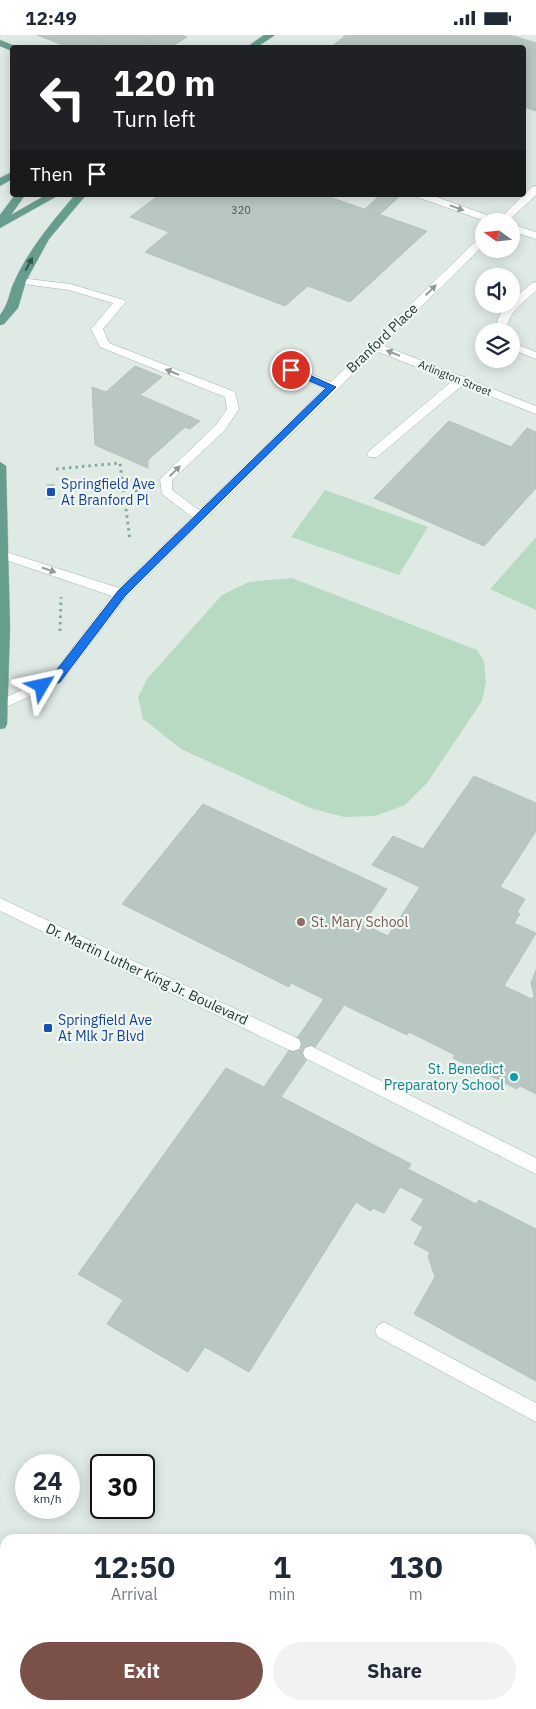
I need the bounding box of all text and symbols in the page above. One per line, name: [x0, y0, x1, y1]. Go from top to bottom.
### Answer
text: 12:49: [25, 6, 77, 30]
text: 120 m: [113, 60, 216, 106]
icon: left: [30, 65, 95, 130]
text: Turn left: [113, 104, 196, 133]
icon: arrive: [83, 160, 111, 188]
text: Then: [30, 162, 73, 186]
house number: 320: [231, 203, 251, 217]
one-way arrow: [450, 204, 465, 212]
north arrow: [475, 213, 520, 257]
map controls: [475, 213, 520, 368]
one-way arrow: [25, 257, 34, 270]
button: sound: [475, 268, 520, 313]
one-way arrow: [425, 284, 437, 296]
street label: Branford Place: [342, 299, 422, 377]
button: layers: [475, 323, 520, 368]
pin: [270, 349, 312, 391]
one-way arrow: [386, 349, 400, 357]
icon: arrive: [277, 356, 305, 384]
street label: Arlington Street: [416, 357, 494, 399]
one-way arrow: [164, 368, 179, 376]
one-way arrow: [169, 465, 181, 477]
place label: Springfield Ave At Branford Pl: [61, 475, 156, 509]
marker: Springfield Ave At Branford Pl: [45, 486, 57, 498]
one-way arrow: [41, 566, 56, 574]
position arrow: [15, 659, 67, 711]
place label: St. Mary School: [311, 913, 408, 931]
marker: St. Mary School: [295, 916, 307, 928]
street label: Dr. Martin Luther King Jr. Boulevard: [43, 919, 251, 1029]
place label: Springfield Ave At Mlk Jr Blvd: [58, 1011, 153, 1045]
marker: Springfield Ave At Mlk Jr Blvd: [42, 1022, 54, 1034]
place label: St. Benedict Preparatory School: [384, 1060, 504, 1094]
marker: St. Benedict Preparatory School: [508, 1071, 520, 1083]
speed limit sign: 30: [90, 1454, 155, 1519]
text: 24: [32, 1464, 63, 1497]
text: km/h: [33, 1491, 62, 1506]
text: 12:50: [93, 1547, 175, 1586]
text: 1: [273, 1547, 291, 1586]
text: 130: [389, 1547, 443, 1586]
text: Arrival: [111, 1584, 158, 1604]
text: min: [268, 1584, 295, 1604]
text: m: [409, 1584, 423, 1604]
button: Exit: [20, 1642, 263, 1700]
button: Share: [273, 1642, 516, 1700]

